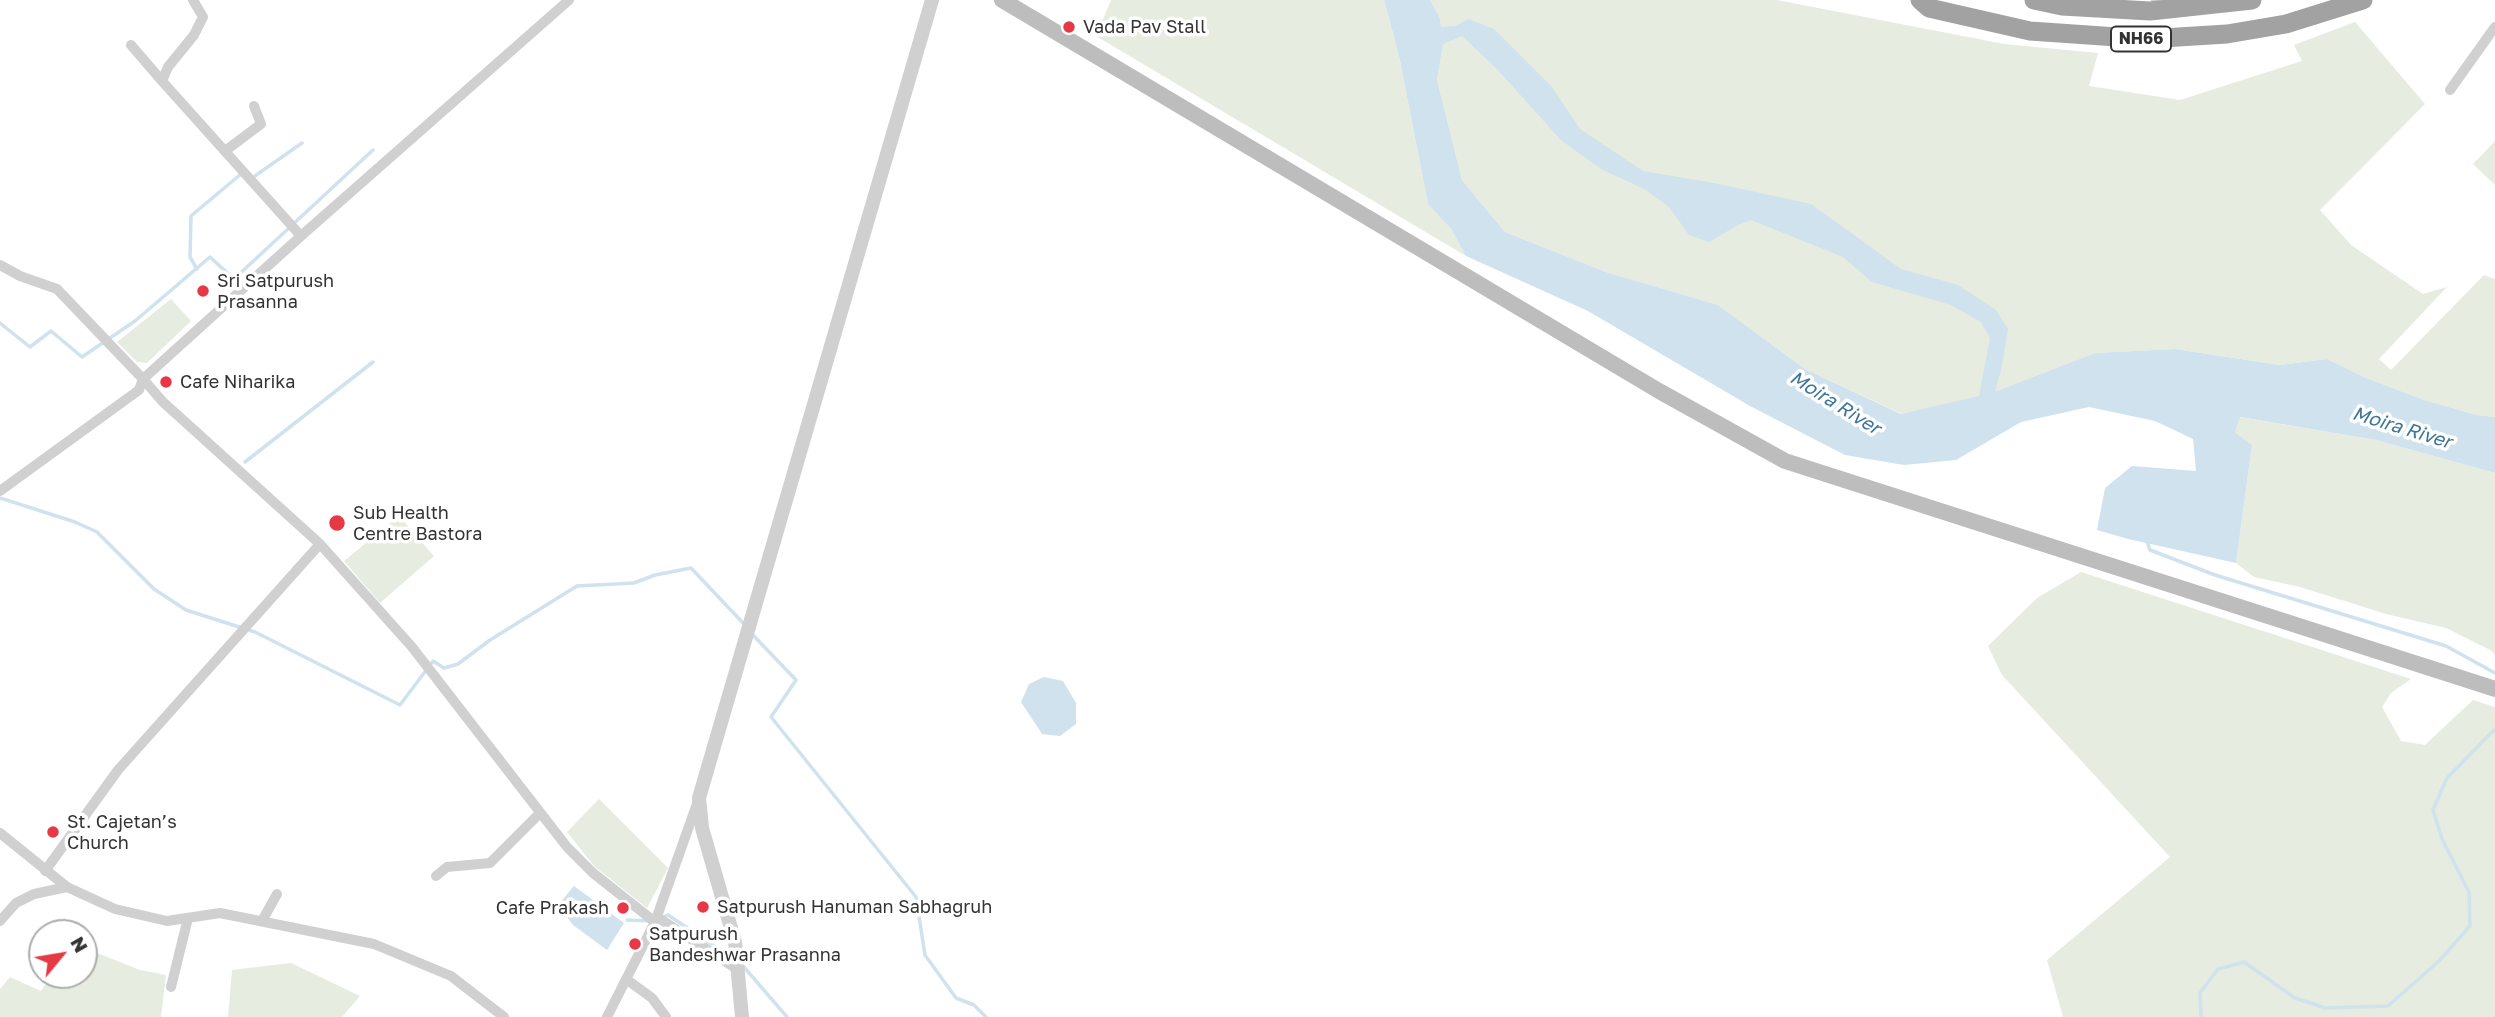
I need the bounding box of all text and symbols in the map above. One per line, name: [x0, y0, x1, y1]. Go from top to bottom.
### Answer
place label: Vada Pav Stall: [1083, 16, 1206, 38]
marker: Vada Pav Stall: [1061, 19, 1077, 35]
road number: NH66: [2111, 26, 2171, 52]
place label: Sri Satpurush Prasanna: [217, 270, 334, 312]
marker: Sri Satpurush Prasanna: [195, 283, 211, 299]
water label: Moira River: [1786, 366, 1884, 440]
place label: Cafe Niharika: [180, 371, 295, 393]
marker: Cafe Niharika: [158, 374, 174, 390]
water label: Moira River: [2350, 402, 2454, 454]
place label: Sub Health Centre Bastora: [353, 502, 482, 544]
marker: Sub Health Centre Bastora: [327, 513, 347, 533]
place label: St. Cajetan’s Church: [67, 811, 177, 854]
marker: St. Cajetan’s Church: [45, 824, 61, 840]
place label: Satpurush Hanuman Sabhagruh: [717, 896, 992, 918]
place label: Cafe Prakash: [496, 897, 609, 919]
marker: Satpurush Hanuman Sabhagruh: [695, 899, 711, 915]
marker: Cafe Prakash: [615, 900, 631, 916]
north arrow: [28, 919, 98, 989]
place label: Satpurush Bandeshwar Prasanna: [649, 923, 841, 965]
text: N: [66, 932, 93, 956]
marker: Satpurush Bandeshwar Prasanna: [627, 936, 643, 952]

